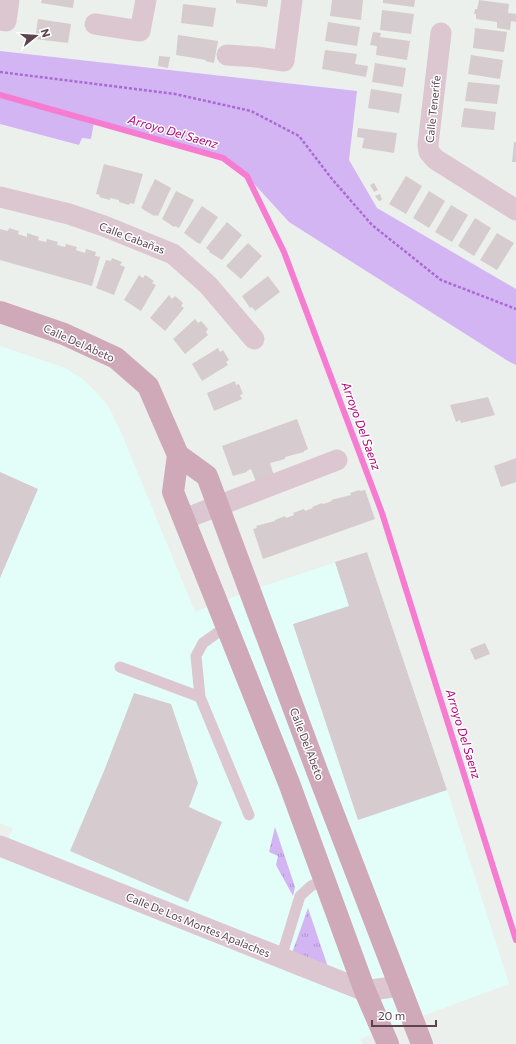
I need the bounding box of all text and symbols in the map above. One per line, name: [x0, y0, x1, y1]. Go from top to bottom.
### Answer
north arrow: [16, 16, 56, 56]
text: N: [39, 27, 53, 39]
street label: Calle Tenerife: [422, 74, 443, 143]
water label: Arroyo Del Saenz: [126, 111, 220, 151]
street label: Calle Cabañas: [97, 219, 167, 256]
street label: Calle Del Abeto: [42, 321, 117, 364]
water label: Arroyo Del Saenz: [339, 379, 384, 472]
water label: Arroyo Del Saenz: [443, 686, 484, 780]
street label: Calle Del Abeto: [288, 706, 327, 782]
street label: Calle De Los Montes Apalaches: [124, 890, 272, 959]
scale bar: [372, 1002, 436, 1028]
text: 20 m: [378, 1008, 405, 1022]

